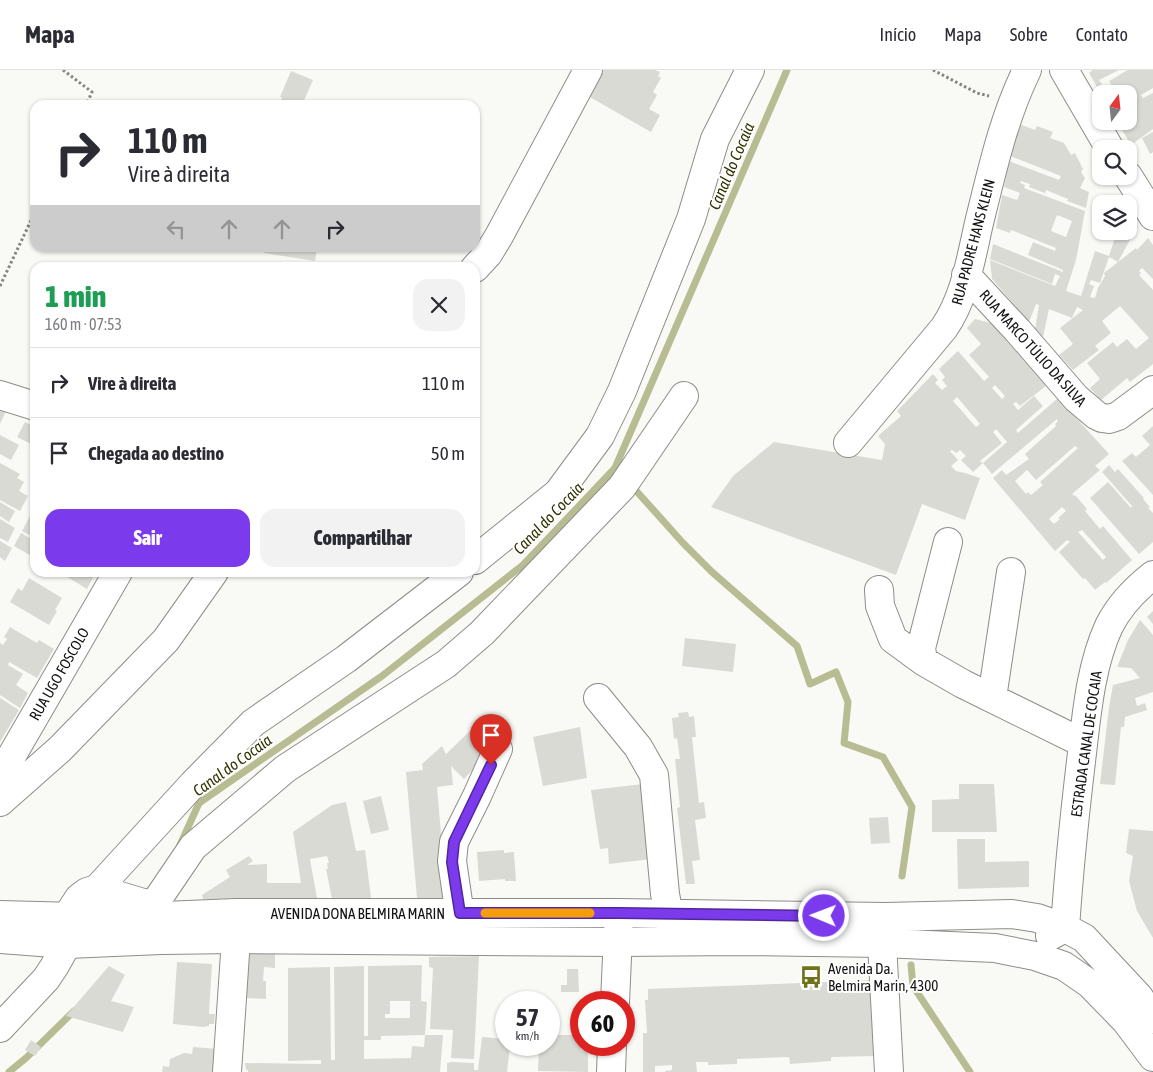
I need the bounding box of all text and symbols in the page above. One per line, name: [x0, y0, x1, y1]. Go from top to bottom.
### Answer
text: Mapa: [25, 21, 75, 48]
text: Início: [880, 24, 916, 45]
text: Mapa: [944, 24, 982, 45]
text: Sobre: [1010, 24, 1048, 45]
text: Contato: [1076, 24, 1128, 45]
north arrow: [1092, 85, 1138, 130]
map controls: [1092, 85, 1137, 240]
water label: Canal do Cocaia: [705, 119, 758, 212]
icon: right: [45, 120, 110, 185]
text: 110 m: [128, 120, 207, 160]
button: search: [1092, 140, 1137, 185]
text: Vire à direita: [128, 161, 230, 187]
street label: RUA PADRE HANS KLEIN: [948, 177, 998, 307]
button: layers: [1092, 195, 1137, 240]
icon: left: [162, 215, 190, 243]
icon: ahead: [215, 215, 243, 243]
icon: ahead: [268, 215, 296, 243]
icon: right: [321, 215, 349, 243]
text: 1 min: [45, 279, 106, 313]
button: close: [413, 279, 465, 331]
street label: RUA MARCO TÚLIO DA SILVA: [976, 286, 1090, 410]
text: 160 m · 07:53: [45, 315, 122, 333]
icon: right: [45, 369, 73, 397]
text: Vire à direita: [88, 372, 176, 394]
text: 110 m: [422, 372, 465, 394]
icon: arrive: [45, 439, 73, 467]
text: Chegada ao destino: [88, 442, 224, 464]
text: 50 m: [431, 442, 465, 464]
water label: Canal do Cocaia: [509, 478, 587, 558]
button: Sair: [45, 509, 250, 567]
button: Compartilhar: [260, 509, 465, 567]
street label: RUA UGO FOSCOLO: [26, 625, 92, 723]
street label: ESTRADA CANAL DE COCAIA: [1067, 669, 1105, 818]
pin: [470, 714, 512, 765]
icon: arrive: [477, 721, 505, 749]
water label: Canal do Cocaia: [189, 730, 275, 800]
position arrow: [797, 889, 849, 941]
street label: AVENIDA DONA BELMIRA MARIN: [271, 905, 445, 922]
place label: Avenida Da. Belmira Marin, 4300: [828, 960, 938, 994]
bus stop icon: Avenida Da. Belmira Marin, 4300: [798, 964, 824, 990]
speed limit sign: 60: [570, 991, 635, 1056]
text: 57: [516, 1003, 539, 1031]
text: km/h: [516, 1029, 539, 1043]

